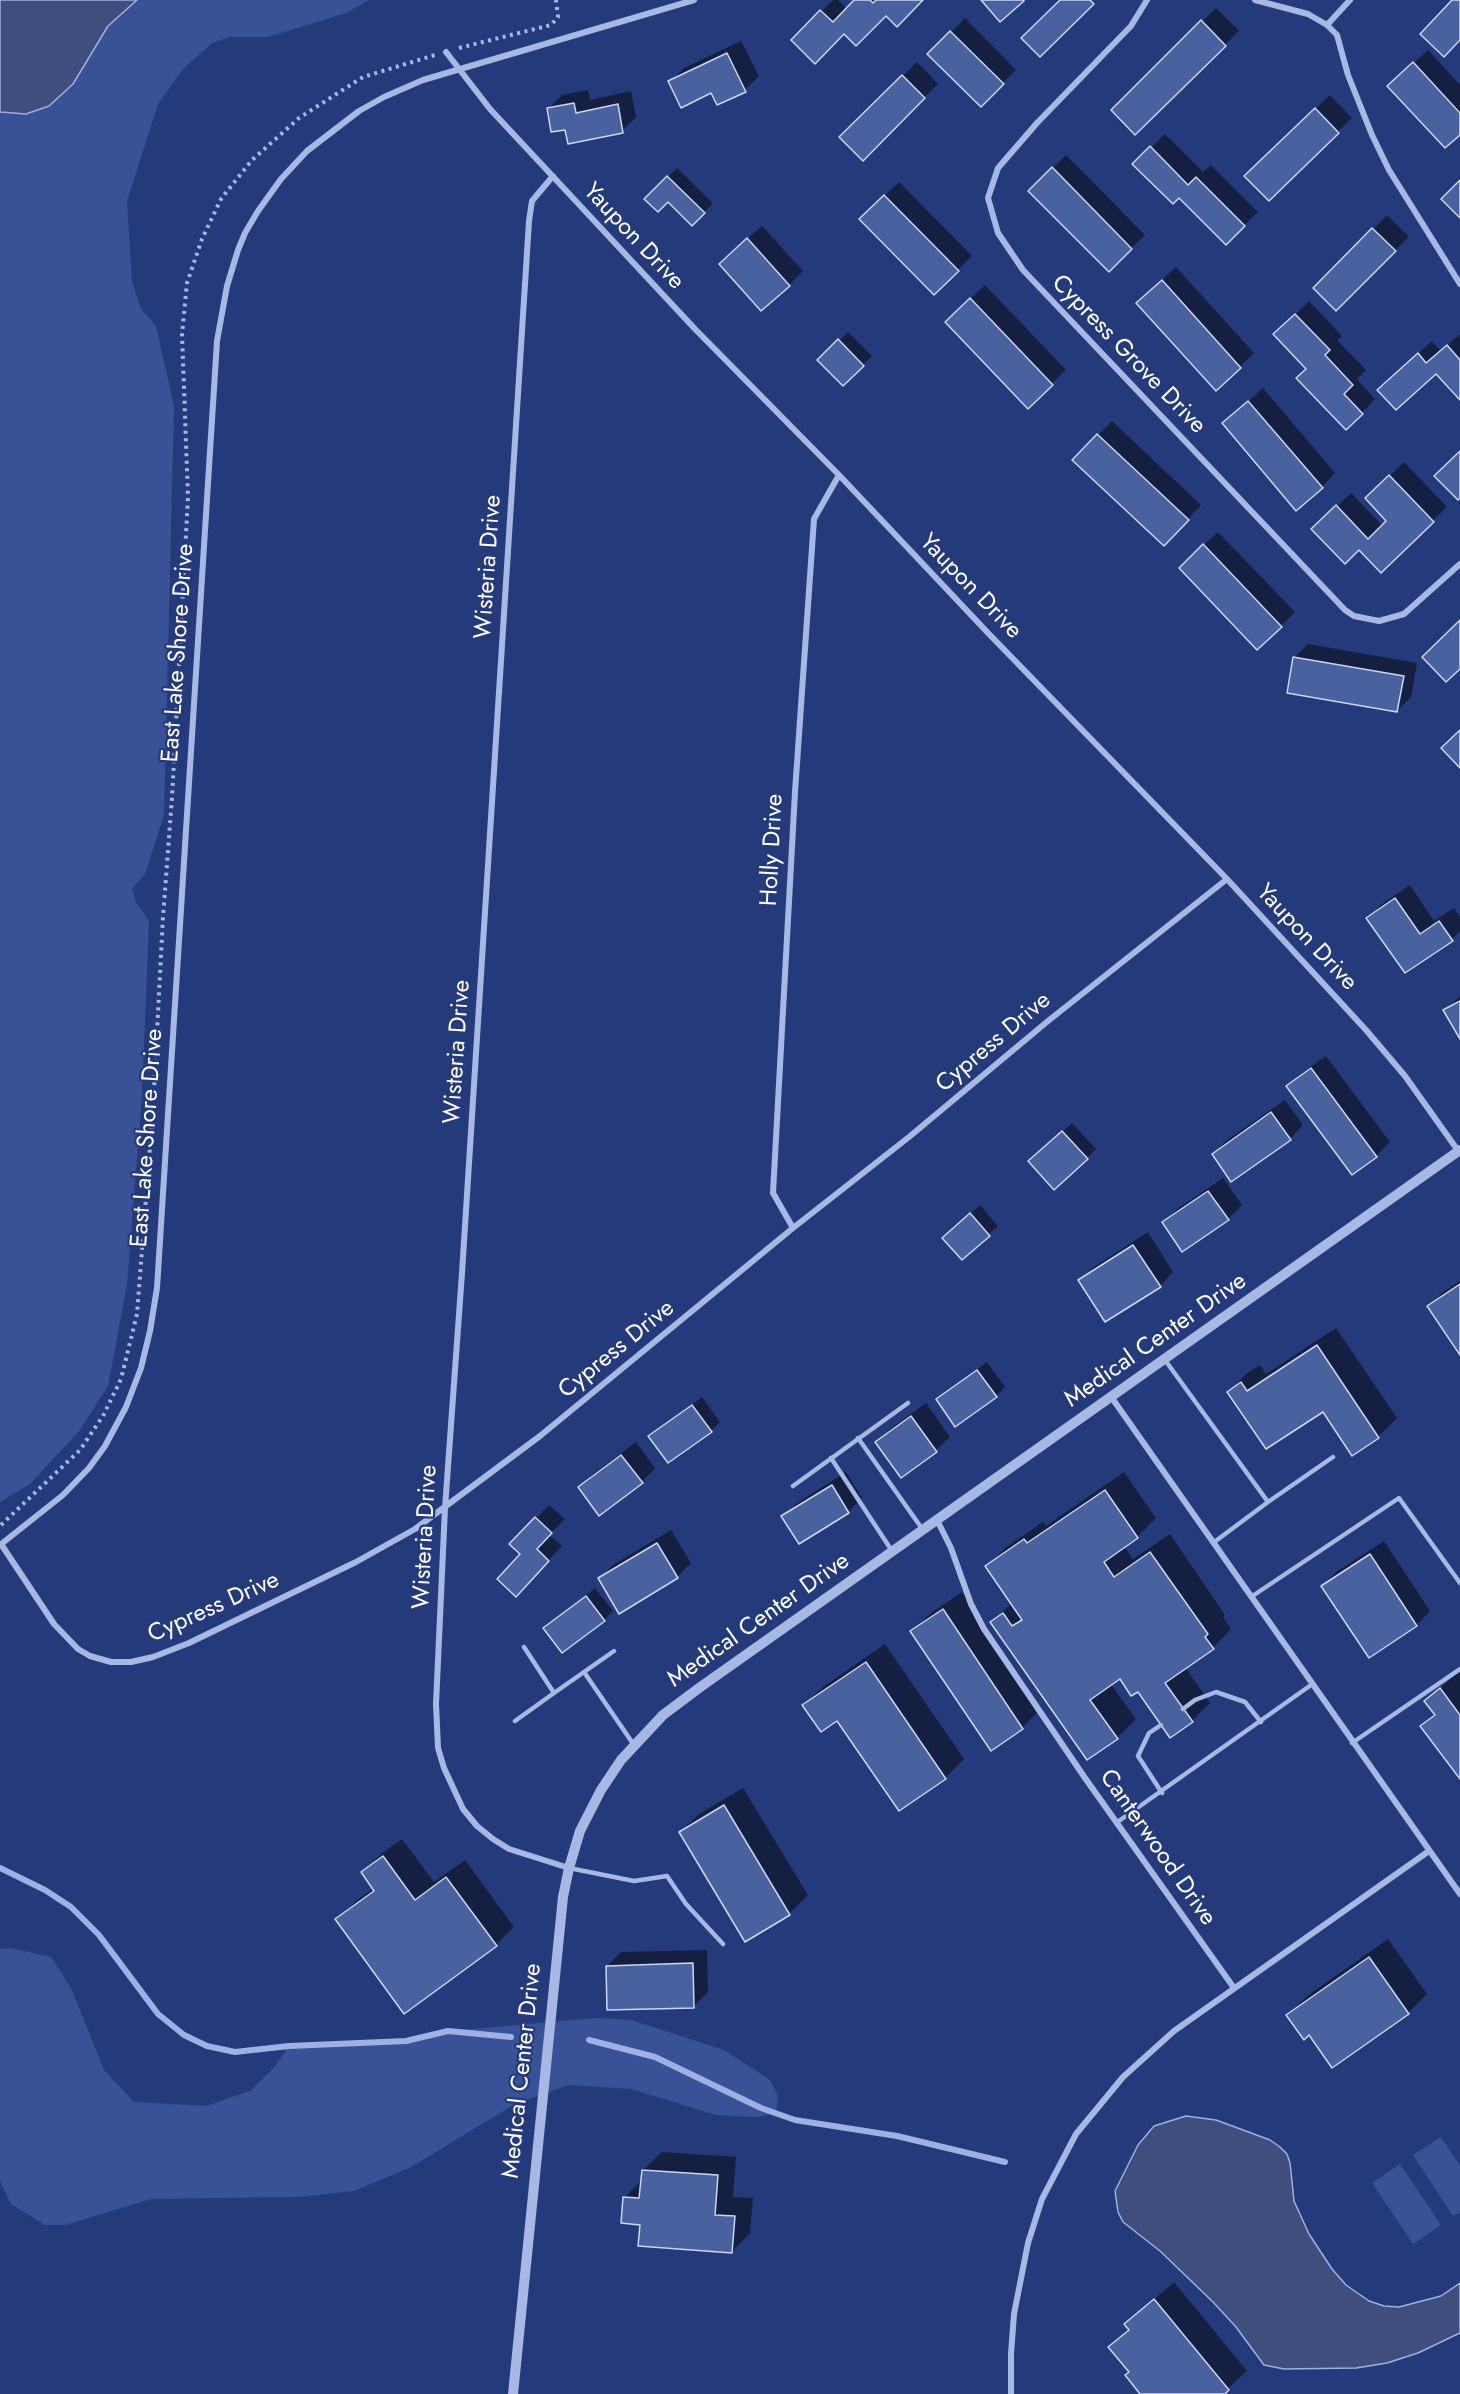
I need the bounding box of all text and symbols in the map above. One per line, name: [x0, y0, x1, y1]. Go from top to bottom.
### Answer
street label: Yaupon Drive: [576, 178, 690, 296]
street label: Cypress Grove Drive: [1045, 270, 1211, 440]
street label: Wisteria Drive: [470, 494, 508, 640]
street label: Yaupon Drive: [913, 528, 1027, 646]
street label: East Lake Shore Drive: [157, 543, 201, 763]
street label: Holly Drive: [756, 793, 790, 907]
street label: Yaupon Drive: [1249, 879, 1363, 997]
street label: Wisteria Drive: [439, 979, 477, 1125]
street label: Cypress Drive: [931, 987, 1057, 1099]
street label: East Lake Shore Drive: [126, 1028, 170, 1248]
street label: Medical Center Drive: [1059, 1267, 1253, 1415]
street label: Cypress Drive: [553, 1295, 681, 1405]
street label: Wisteria Drive: [408, 1464, 444, 1610]
street label: Medical Center Drive: [662, 1547, 856, 1695]
street label: Cypress Drive: [144, 1566, 284, 1650]
street label: Canterwood Drive: [1092, 1764, 1222, 1932]
street label: Medical Center Drive: [497, 1962, 549, 2180]

